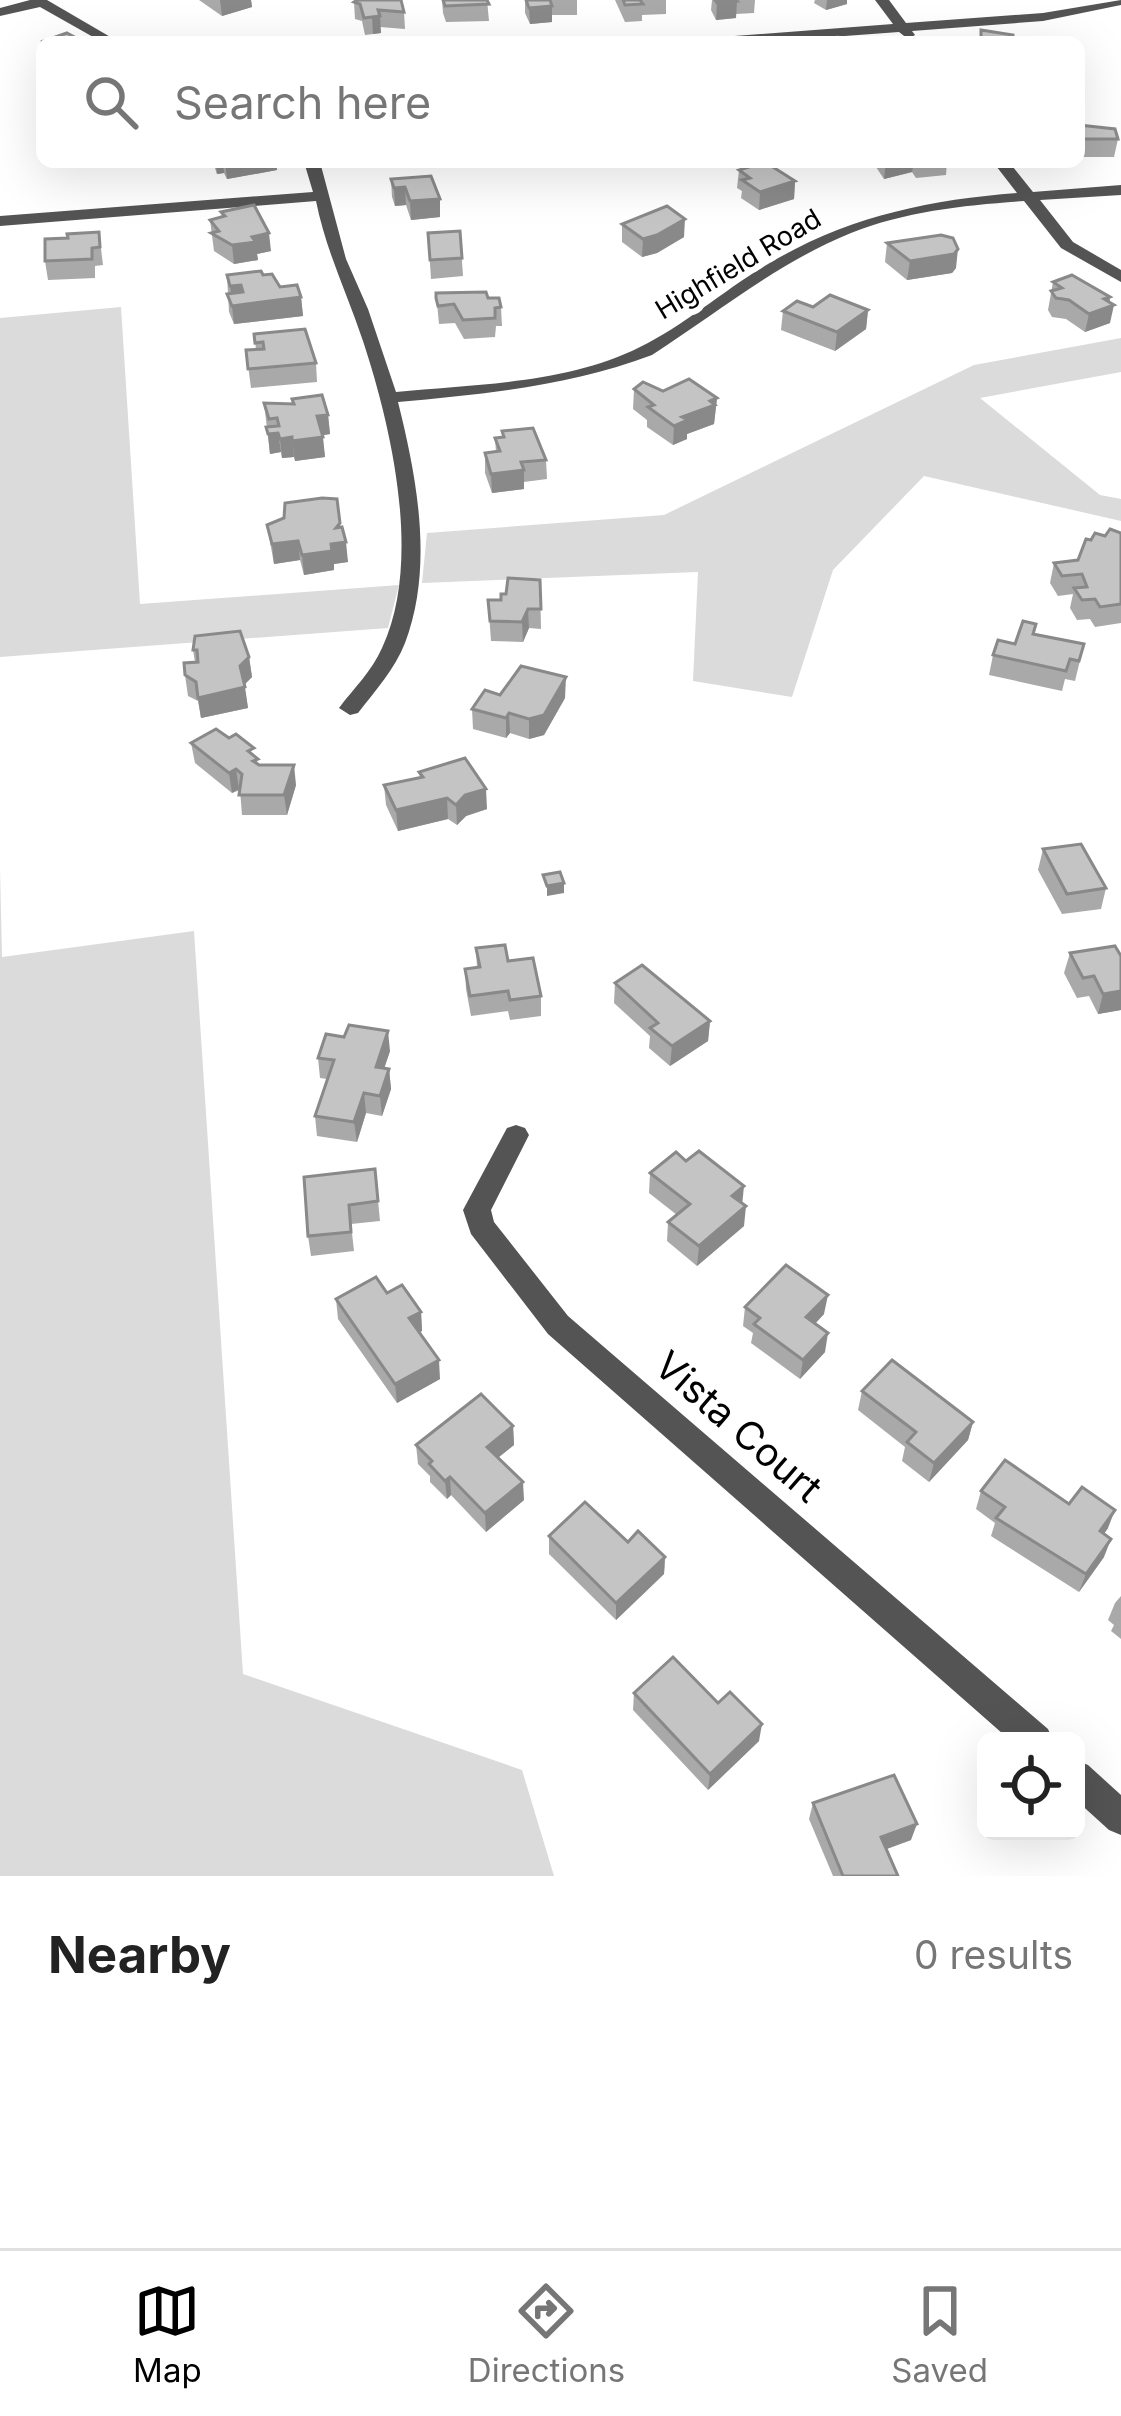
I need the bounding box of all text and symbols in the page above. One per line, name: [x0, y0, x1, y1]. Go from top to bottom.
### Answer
search box: [36, 36, 1085, 168]
icon: search: [78, 69, 144, 135]
text: Search here: [174, 75, 431, 130]
street label: Highfield Road: [649, 202, 827, 326]
street label: Vista Court: [646, 1341, 832, 1511]
map controls: [977, 1732, 1085, 1840]
button: locate: [977, 1732, 1085, 1840]
text: Nearby: [48, 1924, 231, 1985]
text: 0 results: [914, 1931, 1073, 1978]
tab: Map: [133, 2278, 202, 2390]
tab: Directions: [468, 2278, 625, 2390]
tab: Saved: [891, 2278, 988, 2390]

